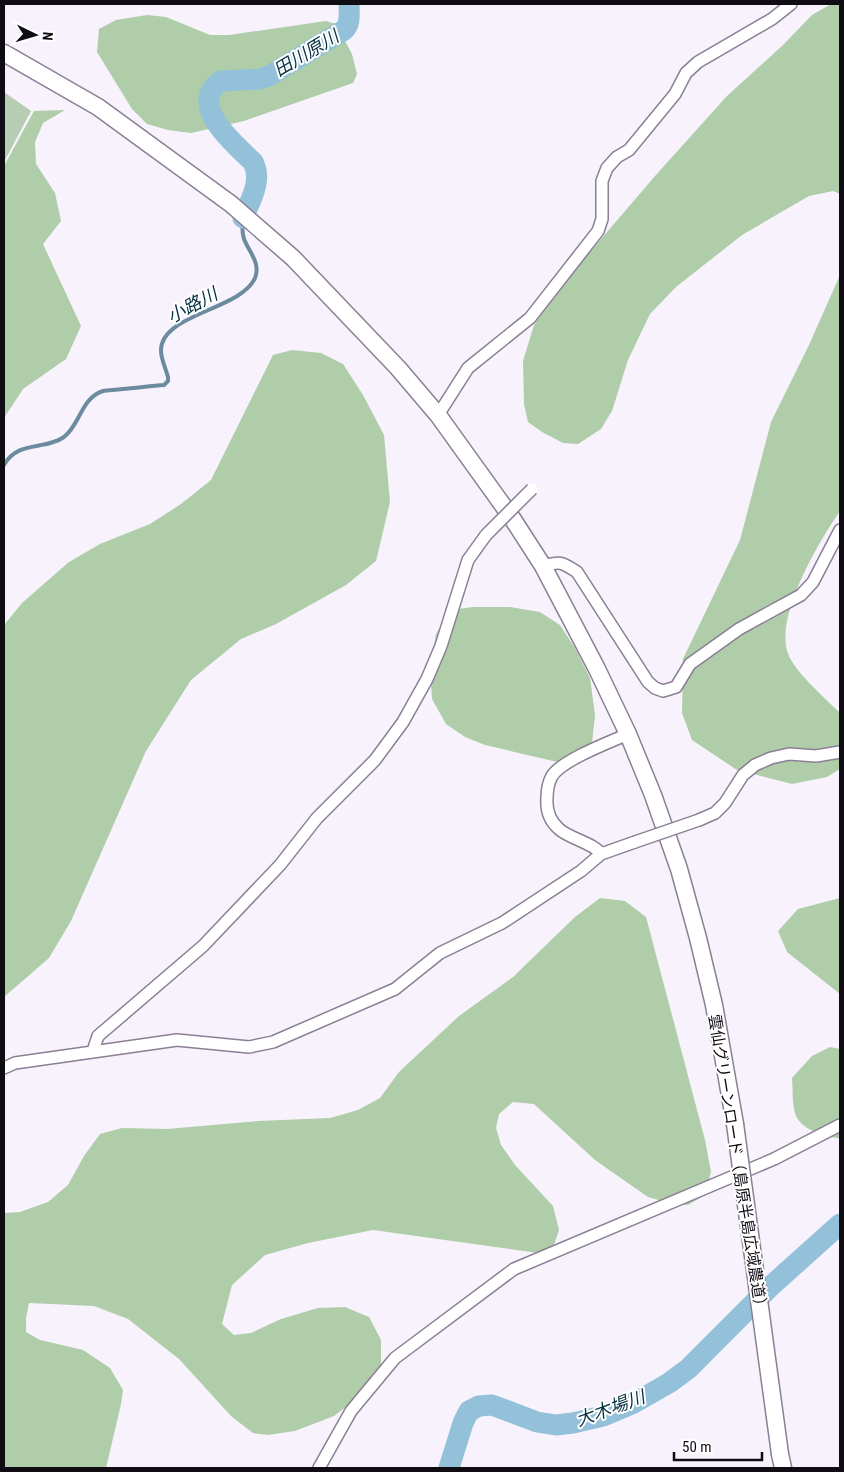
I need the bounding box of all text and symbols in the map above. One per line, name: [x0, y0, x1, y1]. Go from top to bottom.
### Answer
north arrow: [10, 10, 60, 60]
water label: 田川原川: [270, 24, 344, 81]
text: N: [40, 31, 56, 41]
water label: 小路川: [163, 282, 223, 327]
street label: 雲仙グリーンロード（島原半島広域農道）: [705, 1013, 771, 1315]
water label: 大木場川: [573, 1385, 649, 1430]
scale bar: [674, 1430, 762, 1462]
text: 50 m: [682, 1438, 712, 1456]

